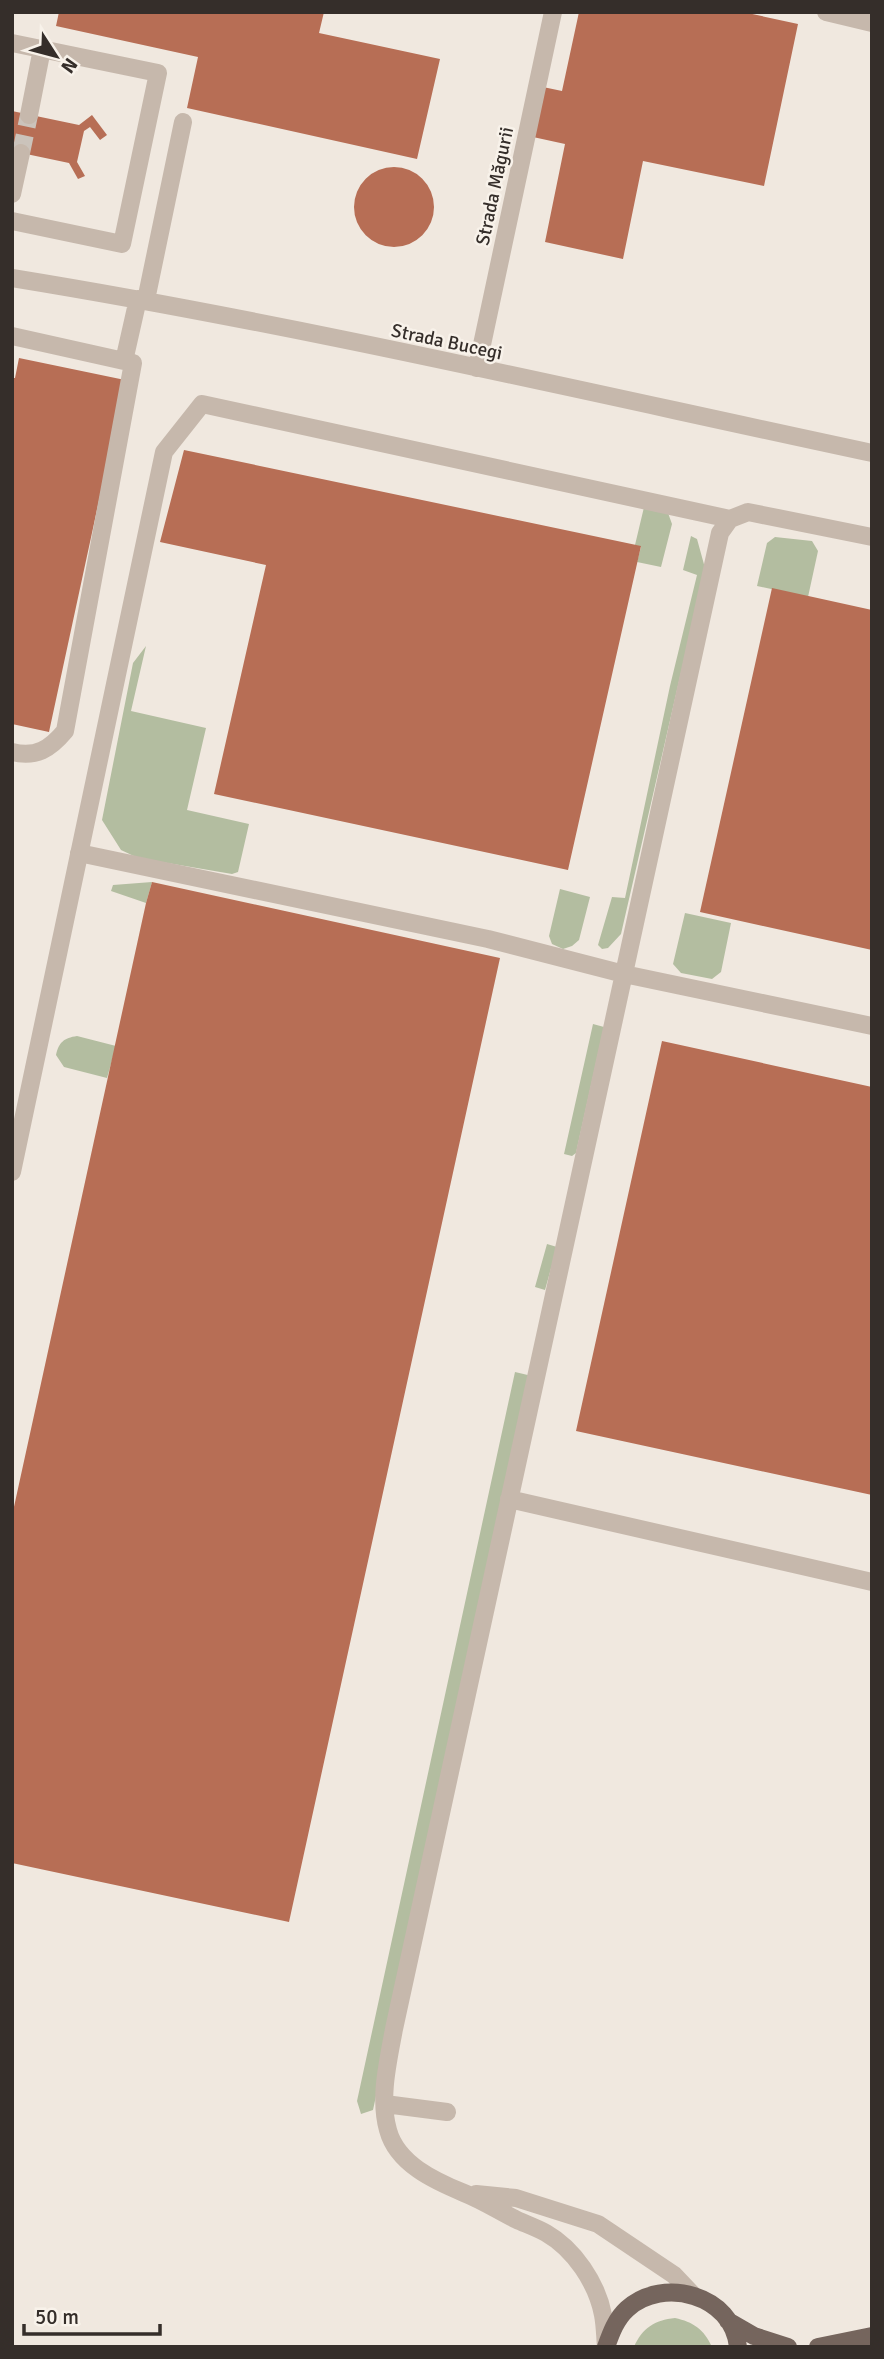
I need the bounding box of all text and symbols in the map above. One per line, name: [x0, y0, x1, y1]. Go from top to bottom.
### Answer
north arrow: [21, 21, 91, 91]
text: N: [55, 53, 83, 78]
street label: Strada Măgurii: [471, 125, 519, 248]
street label: Strada Bucegi: [389, 319, 504, 365]
scale bar: [24, 2292, 161, 2336]
text: 50 m: [35, 2304, 79, 2330]

